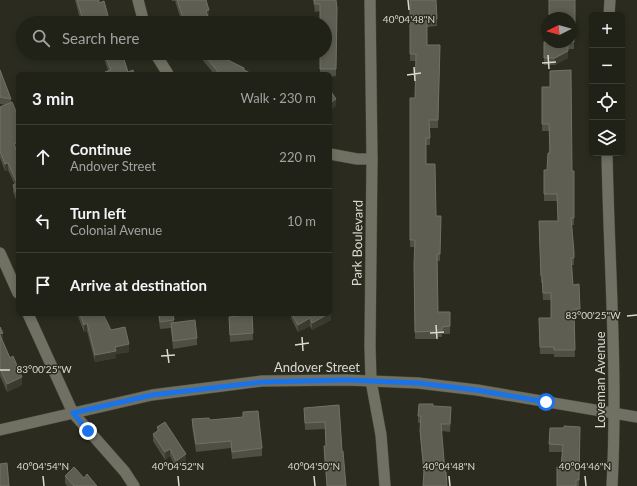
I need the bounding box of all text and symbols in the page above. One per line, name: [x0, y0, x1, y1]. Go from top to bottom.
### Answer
north arrow: [541, 12, 577, 48]
map controls: [589, 12, 625, 156]
button: +: [589, 12, 625, 48]
text: 40°04'48"N: [383, 13, 435, 25]
search box: [16, 16, 332, 60]
icon: search: [30, 27, 52, 49]
text: Search here: [62, 29, 139, 47]
button: −: [589, 48, 625, 84]
button: locate: [589, 84, 625, 120]
text: 3 min: [32, 88, 74, 109]
text: Walk · 230 m: [240, 90, 316, 106]
button: layers: [589, 120, 625, 156]
text: Continue: [70, 140, 131, 158]
icon: ahead: [32, 146, 54, 168]
text: 220 m: [279, 149, 316, 165]
text: Andover Street: [70, 158, 156, 174]
street label: Park Boulevard: [348, 200, 366, 286]
text: Turn left: [70, 204, 126, 222]
icon: left: [32, 210, 54, 232]
text: 10 m: [287, 213, 316, 229]
text: Colonial Avenue: [70, 222, 162, 238]
icon: arrive: [32, 274, 54, 296]
text: Arrive at destination: [70, 276, 207, 294]
text: 83°00'25"W: [565, 309, 621, 321]
street label: Loveman Avenue: [592, 331, 608, 429]
street label: Andover Street: [274, 359, 360, 375]
text: 83°00'25"W: [16, 363, 72, 375]
route start: [537, 393, 555, 411]
route end: [79, 422, 97, 440]
text: 40°04'54"N: [17, 460, 69, 472]
text: 40°04'52"N: [152, 460, 204, 472]
text: 40°04'50"N: [288, 460, 340, 472]
text: 40°04'48"N: [423, 460, 475, 472]
text: 40°04'46"N: [559, 460, 611, 472]

